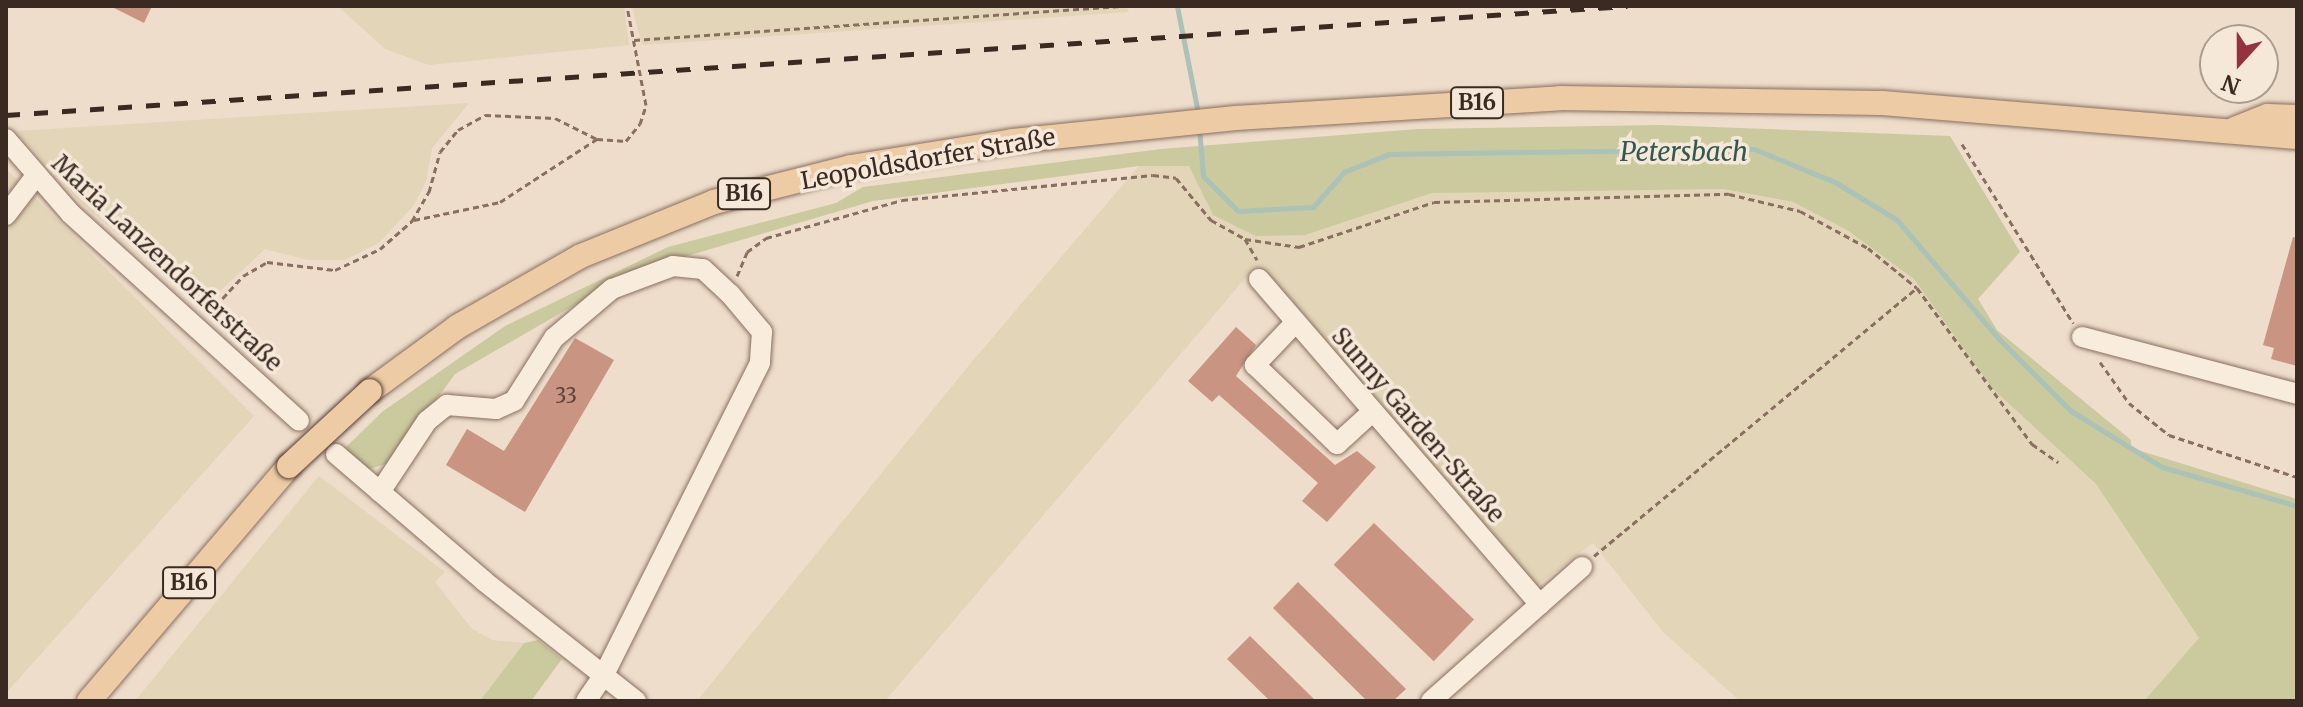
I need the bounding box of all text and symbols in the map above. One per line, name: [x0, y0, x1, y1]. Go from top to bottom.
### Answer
north arrow: [2199, 24, 2279, 104]
text: N: [2218, 68, 2244, 101]
road number: B16: [1449, 85, 1505, 121]
street label: Leopoldsdorfer Straße: [799, 122, 1057, 196]
water label: Petersbach: [1620, 136, 1748, 168]
street label: Maria Lanzendorferstraße: [46, 149, 288, 377]
road number: B16: [716, 176, 772, 212]
street label: Sunny Garden-Straße: [1326, 322, 1510, 528]
house number: 33: [555, 383, 577, 407]
road number: B16: [161, 565, 217, 601]

